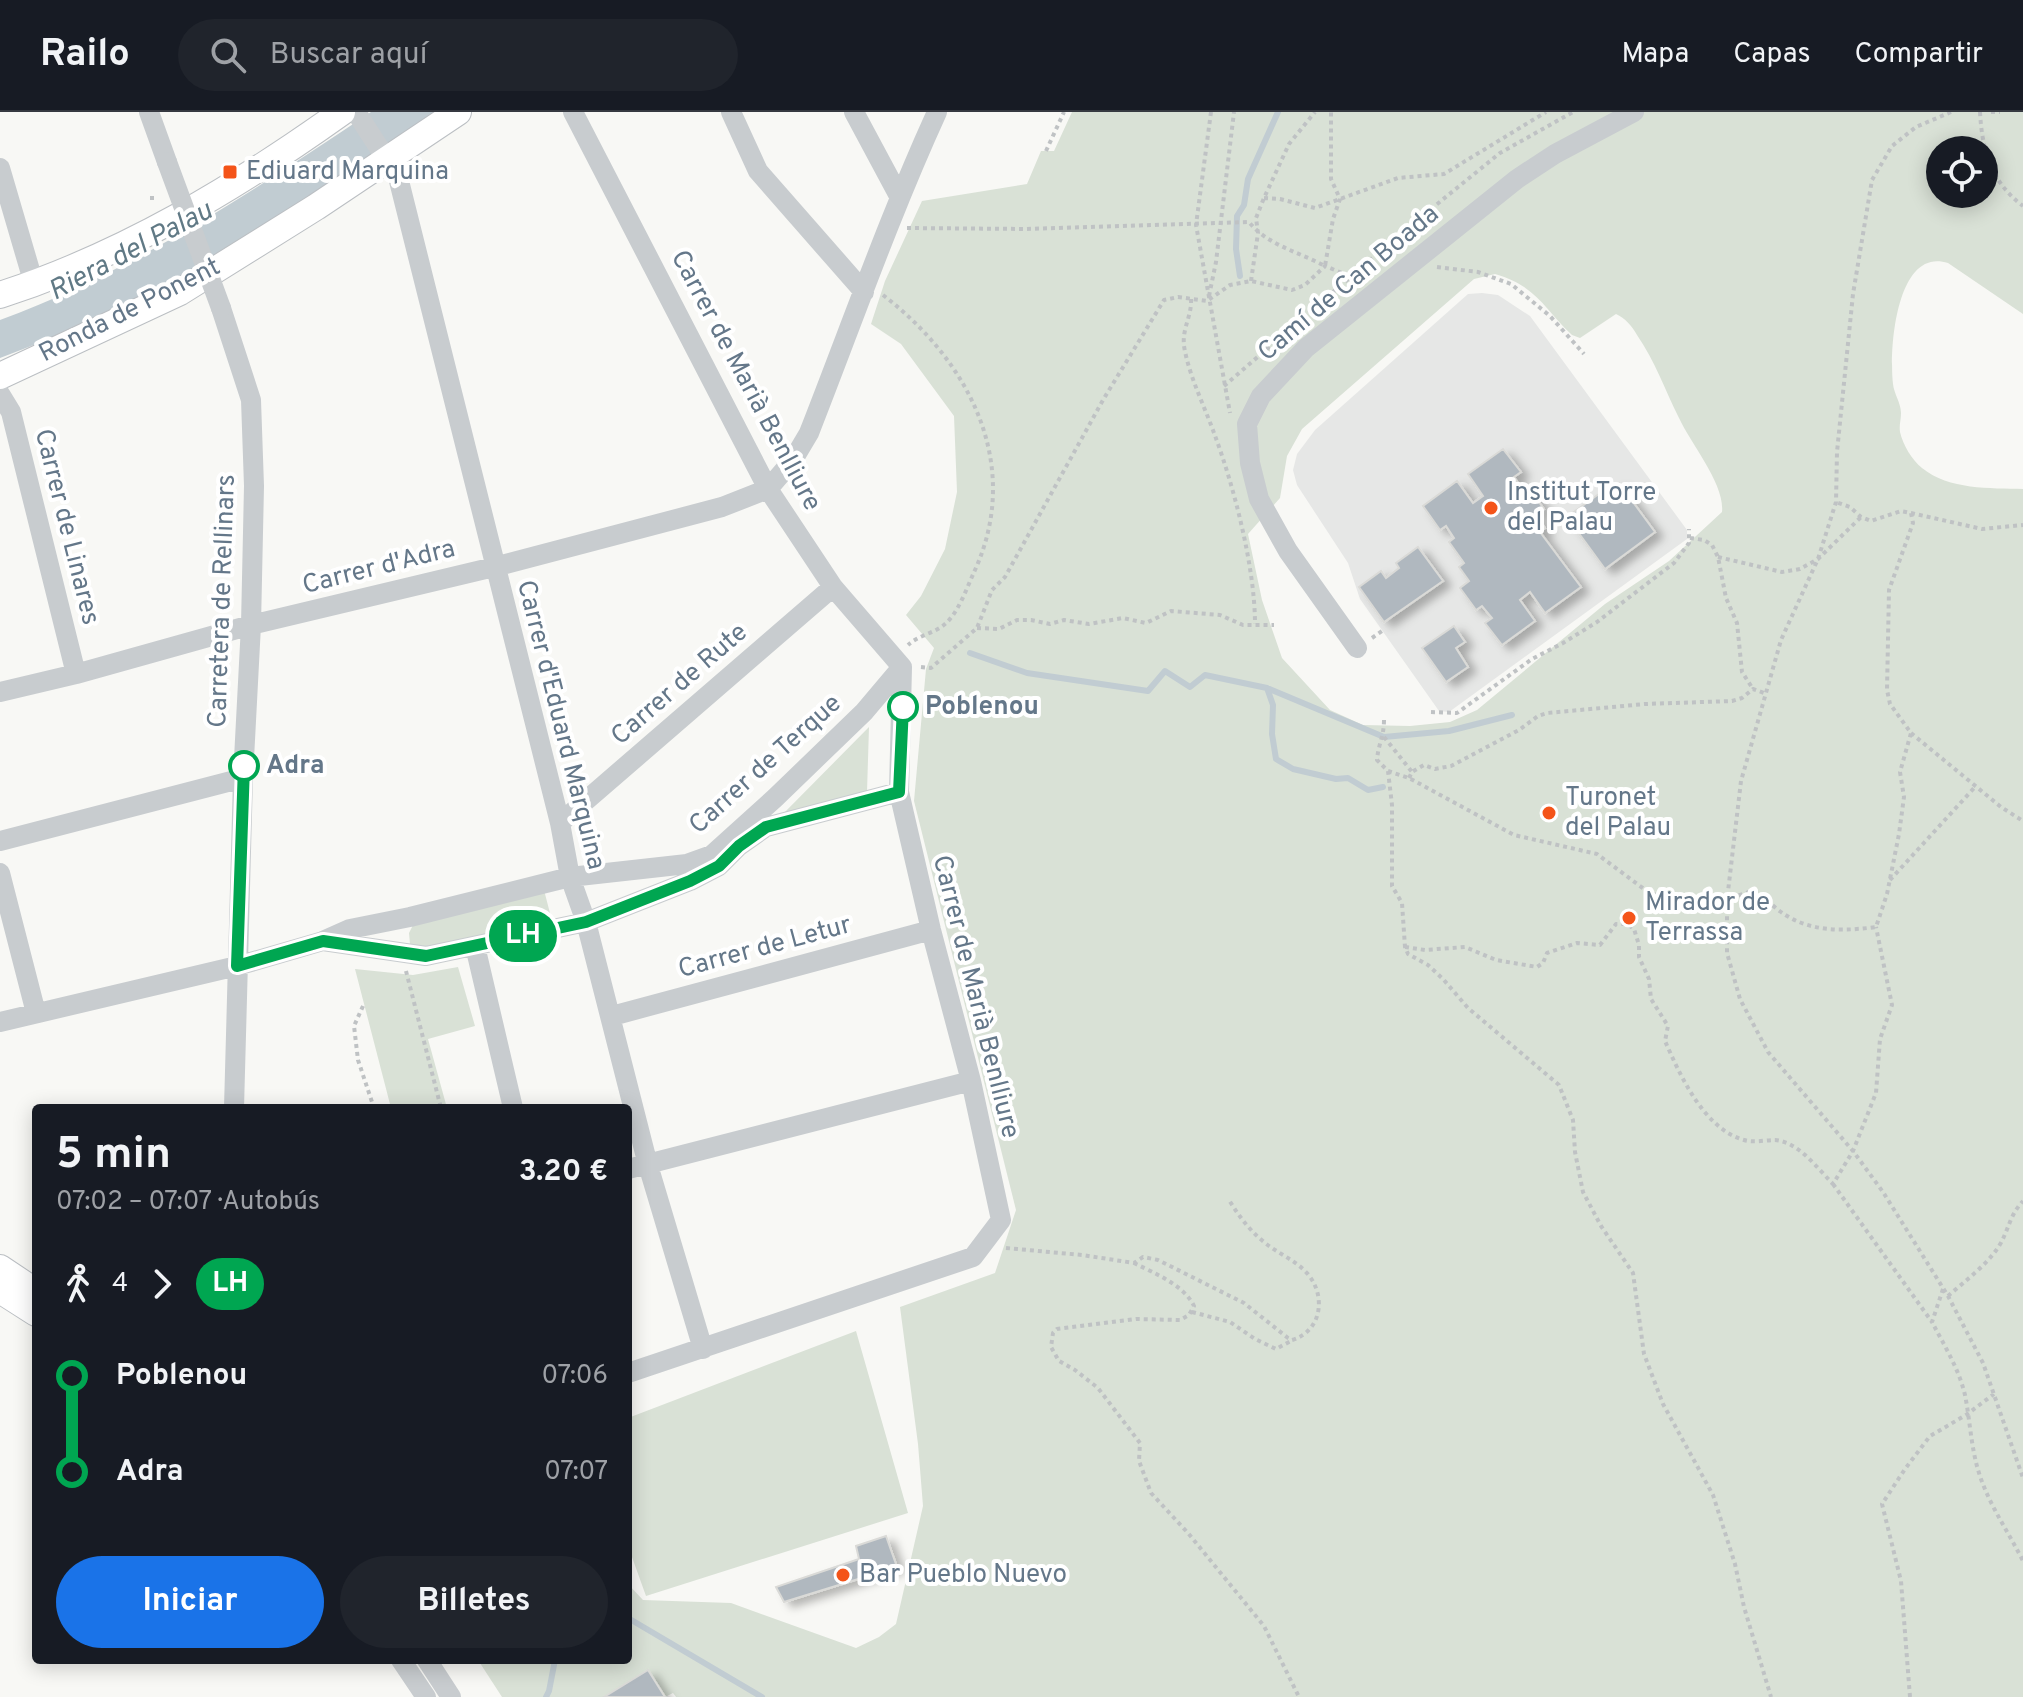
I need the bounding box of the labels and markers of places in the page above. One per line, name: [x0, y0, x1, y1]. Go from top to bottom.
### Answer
place label: Ediuard Marquina: [246, 156, 449, 189]
marker: Ediuard Marquina: [221, 163, 239, 181]
place label: Institut Torre del Palau: [1507, 477, 1656, 540]
marker: Institut Torre del Palau: [1482, 499, 1500, 517]
place label: Poblenou: [925, 691, 1039, 724]
marker: Poblenou: [888, 692, 918, 722]
place label: Adra: [266, 750, 324, 783]
marker: Adra: [229, 751, 259, 781]
place label: Turonet del Palau: [1565, 782, 1671, 845]
marker: Turonet del Palau: [1540, 804, 1558, 822]
place label: Mirador de Terrassa: [1645, 887, 1770, 950]
marker: Mirador de Terrassa: [1620, 909, 1638, 927]
place label: Bar Pueblo Nuevo: [859, 1559, 1067, 1592]
marker: Bar Pueblo Nuevo: [834, 1566, 852, 1584]

